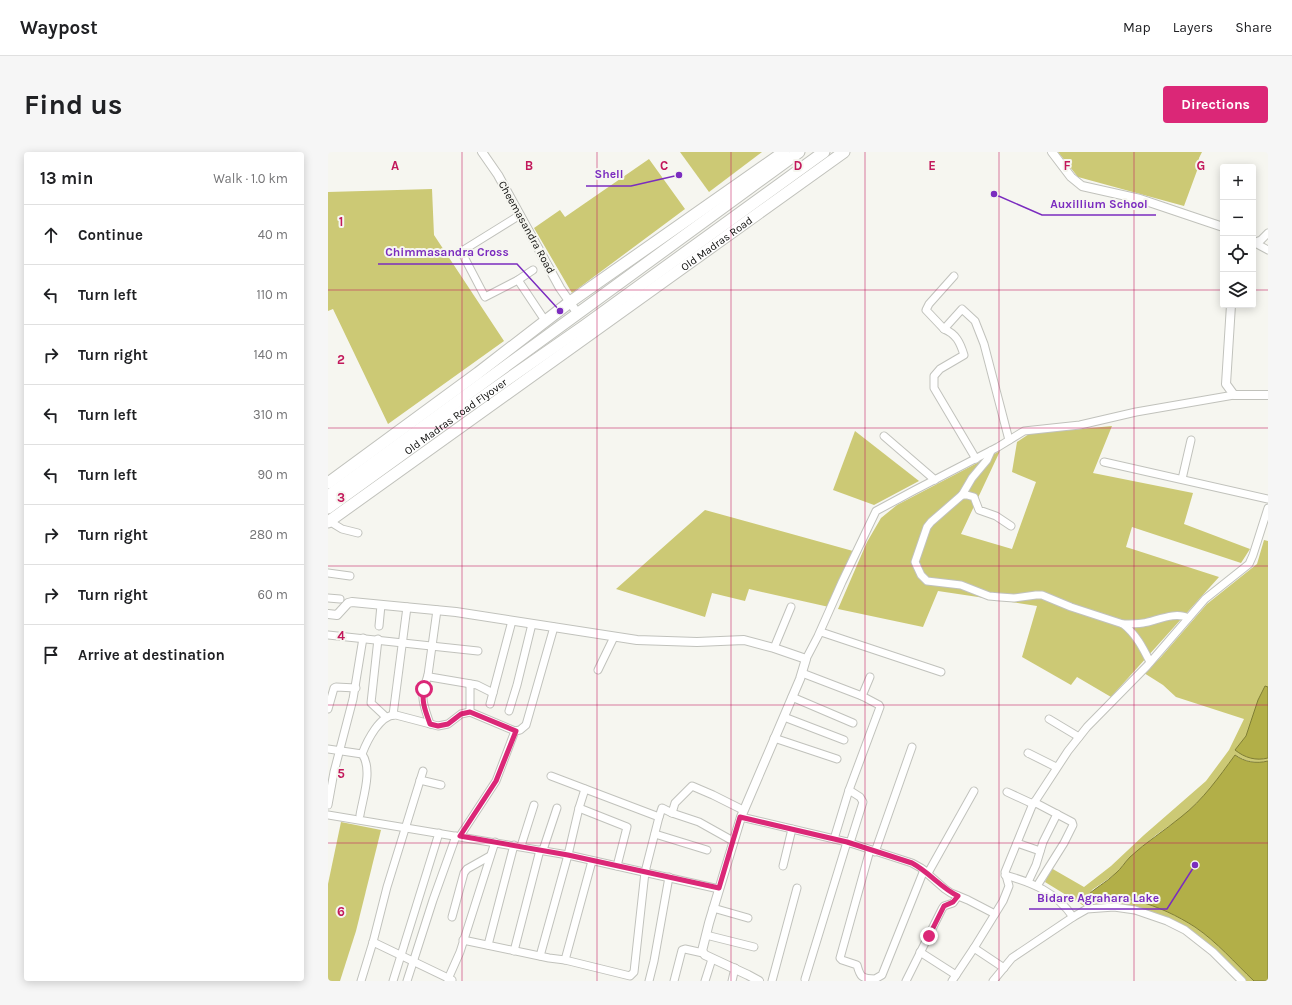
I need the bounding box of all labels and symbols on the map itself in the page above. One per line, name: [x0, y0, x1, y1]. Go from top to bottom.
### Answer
text: A: [391, 158, 399, 173]
text: B: [525, 158, 533, 173]
text: C: [660, 158, 668, 173]
text: D: [794, 158, 803, 173]
text: E: [928, 158, 936, 173]
text: F: [1063, 158, 1071, 173]
text: G: [1197, 158, 1205, 173]
callout: Shell: [586, 162, 631, 186]
text: Shell: [595, 167, 623, 181]
street label: Cheemasandra Road: [496, 179, 557, 276]
callout: Auxillium School: [1042, 191, 1156, 215]
text: Auxillium School: [1050, 197, 1148, 211]
text: 1: [339, 214, 343, 229]
street label: Old Madras Road: [678, 214, 755, 274]
callout: Chimmasandra Cross: [378, 240, 517, 264]
text: Chimmasandra Cross: [385, 245, 509, 259]
text: 2: [337, 352, 345, 367]
street label: Old Madras Road Flyover: [402, 376, 510, 458]
text: 3: [337, 490, 345, 505]
text: 4: [337, 628, 345, 643]
route start: [415, 680, 433, 698]
text: 5: [337, 766, 345, 781]
callout: Bidare Agrahara Lake: [1029, 885, 1167, 909]
text: Bidare Agrahara Lake: [1037, 891, 1159, 905]
text: 6: [337, 904, 345, 919]
route end: [920, 927, 938, 945]

